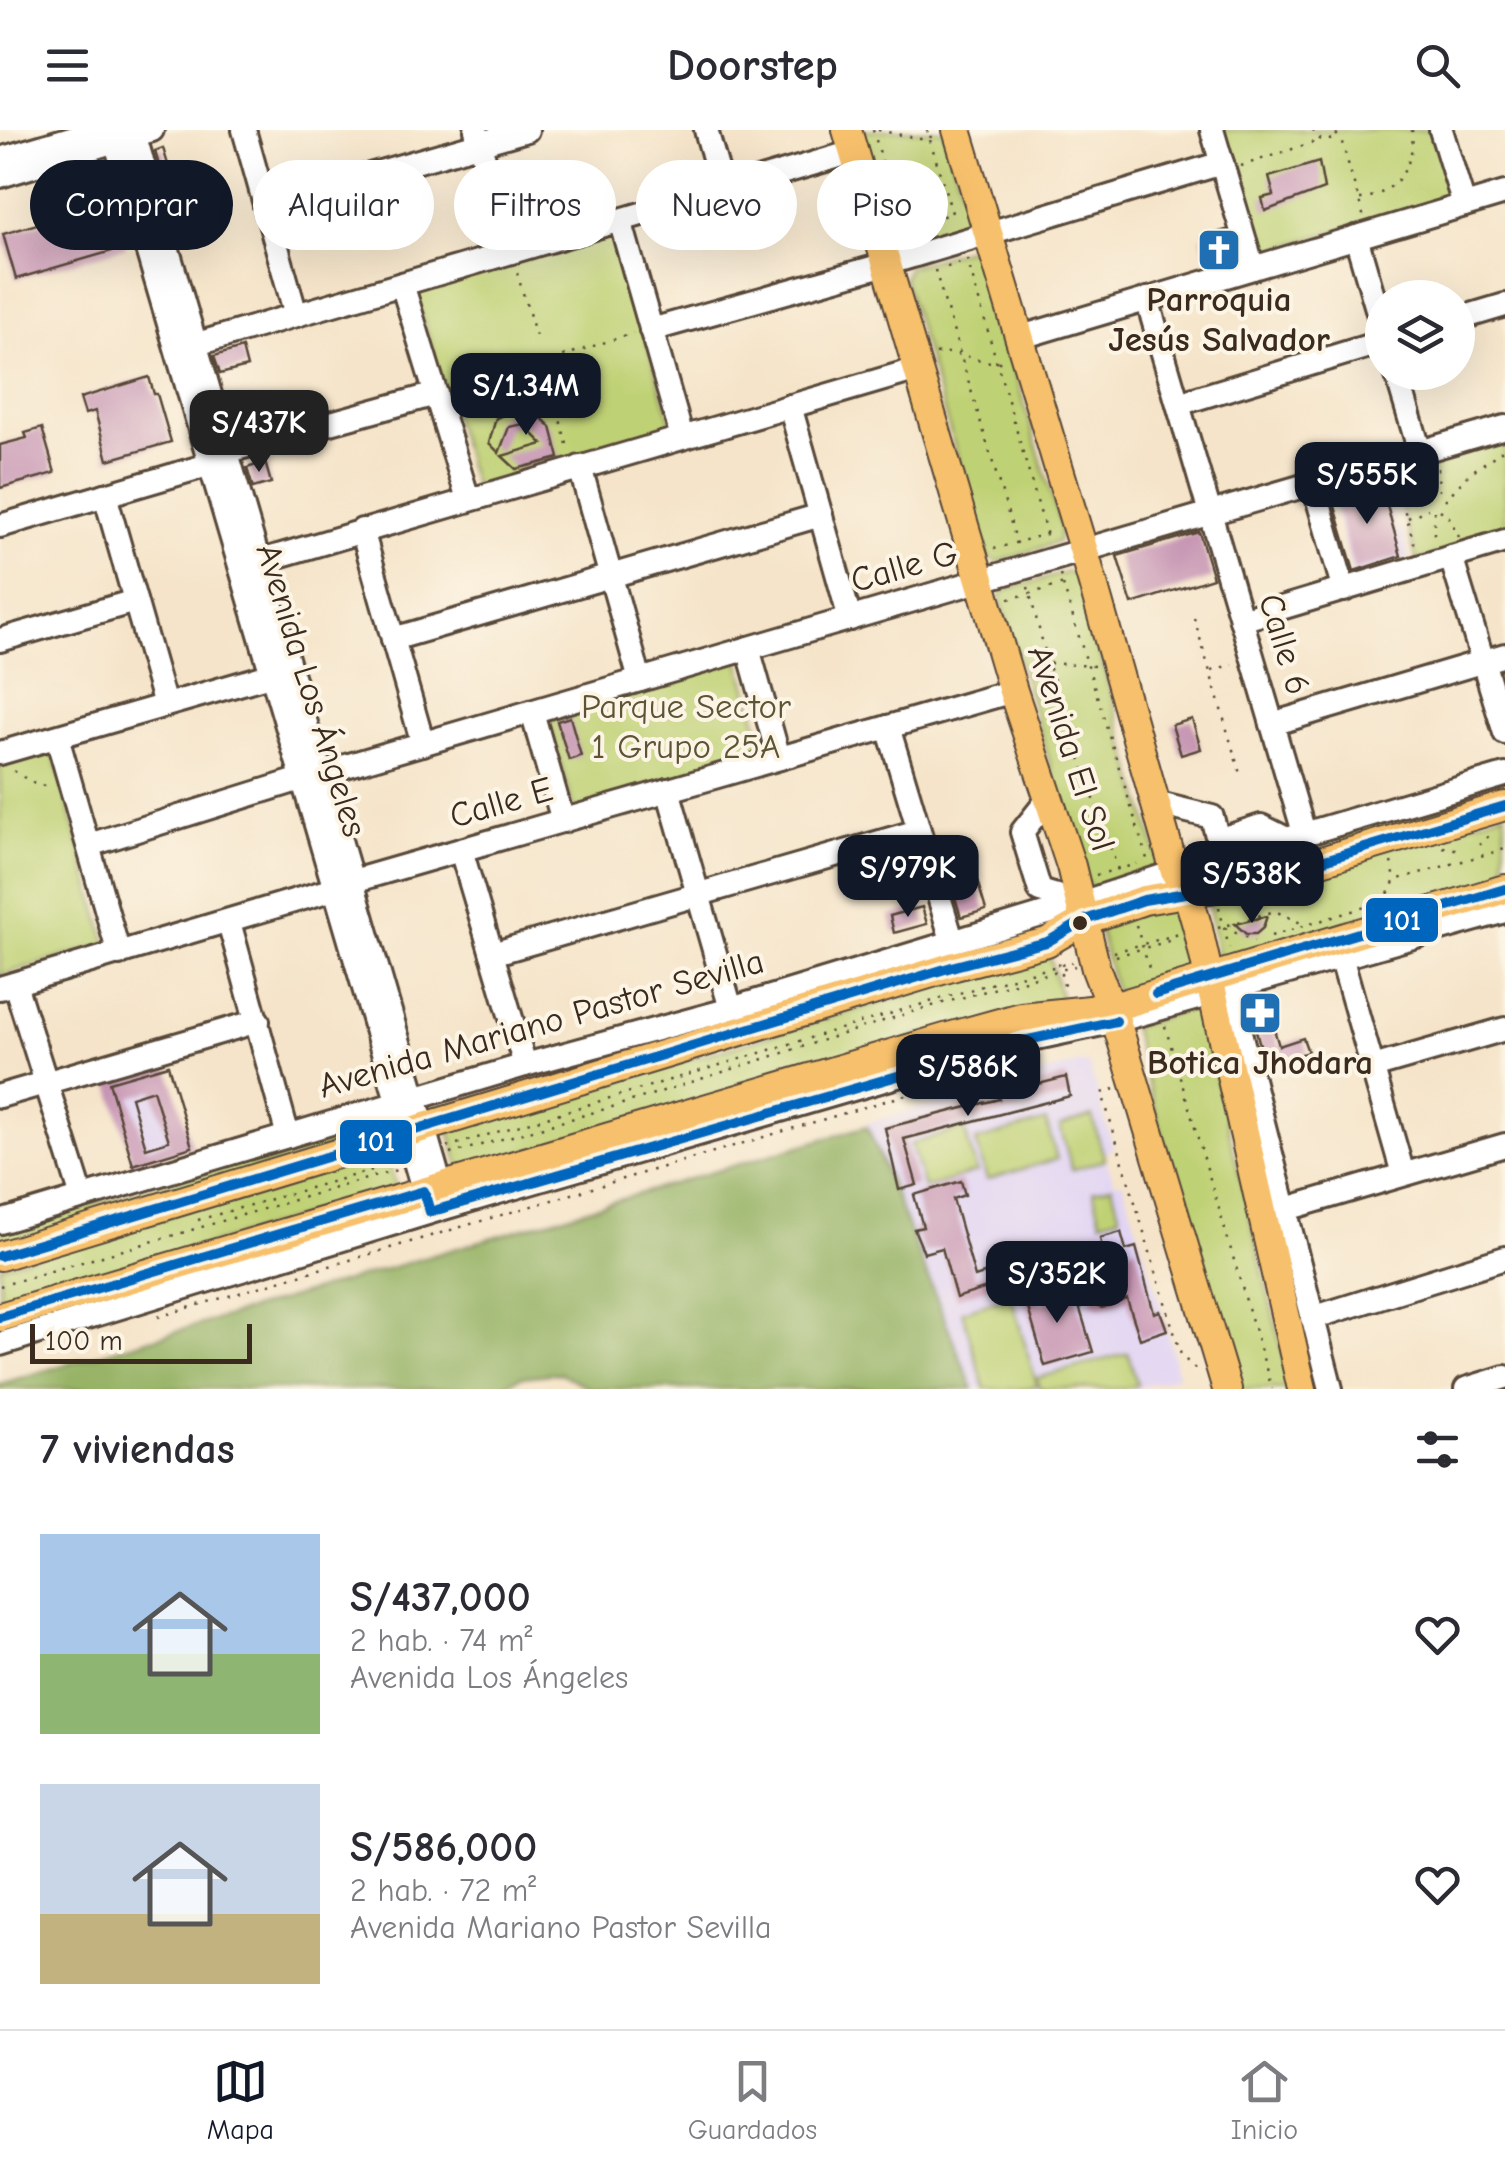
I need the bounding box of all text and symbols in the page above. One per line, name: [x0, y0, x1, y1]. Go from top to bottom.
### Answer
icon: menu: [40, 38, 95, 93]
icon: search: [1410, 38, 1465, 93]
text: Doorstep: [667, 39, 838, 91]
chip: Comprar: [30, 160, 233, 250]
chip: Alquilar: [253, 160, 434, 250]
chip: Filtros: [454, 160, 616, 250]
chip: Nuevo: [636, 160, 797, 250]
chip: Piso: [817, 160, 948, 250]
church icon: Parroquia Jesús Salvador: [1196, 227, 1242, 273]
place label: Parroquia Jesús Salvador: [1108, 279, 1330, 360]
map controls: [1365, 280, 1475, 390]
button: layers: [1365, 280, 1475, 390]
pin: S/1.34M: [434, 353, 618, 438]
text: S/1.34M: [473, 367, 579, 404]
pin: S/437K: [178, 390, 340, 475]
text: S/437K: [212, 404, 306, 441]
pin: S/555K: [1286, 442, 1448, 527]
text: S/555K: [1317, 456, 1417, 493]
street label: Calle G: [846, 532, 962, 601]
street label: Avenida Los Ángeles: [247, 539, 376, 842]
street label: Calle 6: [1250, 589, 1319, 699]
street label: Avenida El Sol: [1019, 640, 1124, 856]
park label: Parque Sector 1 Grupo 25A: [581, 686, 791, 767]
street label: Calle E: [445, 768, 557, 837]
pin: S/979K: [827, 835, 989, 920]
pin: S/538K: [1171, 841, 1333, 926]
text: S/979K: [860, 849, 956, 886]
text: S/538K: [1203, 855, 1301, 892]
line badge: 101: [1364, 896, 1440, 944]
text: 101: [1383, 905, 1421, 937]
unlabelled marker: [1070, 913, 1090, 933]
street label: Avenida Mariano Pastor Sevilla: [314, 940, 768, 1107]
pharmacy icon: Botica Jhodara: [1237, 990, 1283, 1036]
pin: S/586K: [887, 1034, 1049, 1119]
place label: Botica Jhodara: [1147, 1042, 1373, 1083]
text: S/586K: [918, 1048, 1018, 1085]
line badge: 101: [338, 1118, 414, 1166]
text: 101: [357, 1126, 395, 1158]
pin: S/352K: [976, 1241, 1138, 1326]
text: S/352K: [1008, 1255, 1106, 1292]
scale bar: [30, 1319, 252, 1364]
text: 100 m: [45, 1325, 123, 1357]
icon: filters: [1410, 1422, 1465, 1477]
text: 7 viviendas: [40, 1425, 235, 1474]
text: S/437,000: [350, 1573, 531, 1622]
icon: home: [120, 1574, 240, 1694]
icon: heart: [1410, 1607, 1465, 1662]
text: 2 hab. · 74 m²: [350, 1622, 533, 1659]
text: Avenida Los Ángeles: [350, 1659, 628, 1696]
text: S/586,000: [350, 1823, 537, 1872]
icon: home: [120, 1824, 240, 1944]
icon: heart: [1410, 1857, 1465, 1912]
text: 2 hab. · 72 m²: [350, 1872, 536, 1909]
text: Avenida Mariano Pastor Sevilla: [350, 1909, 771, 1946]
tab: Mapa: [207, 2054, 274, 2146]
tab: Guardados: [688, 2054, 817, 2146]
tab: Inicio: [1231, 2054, 1298, 2146]

